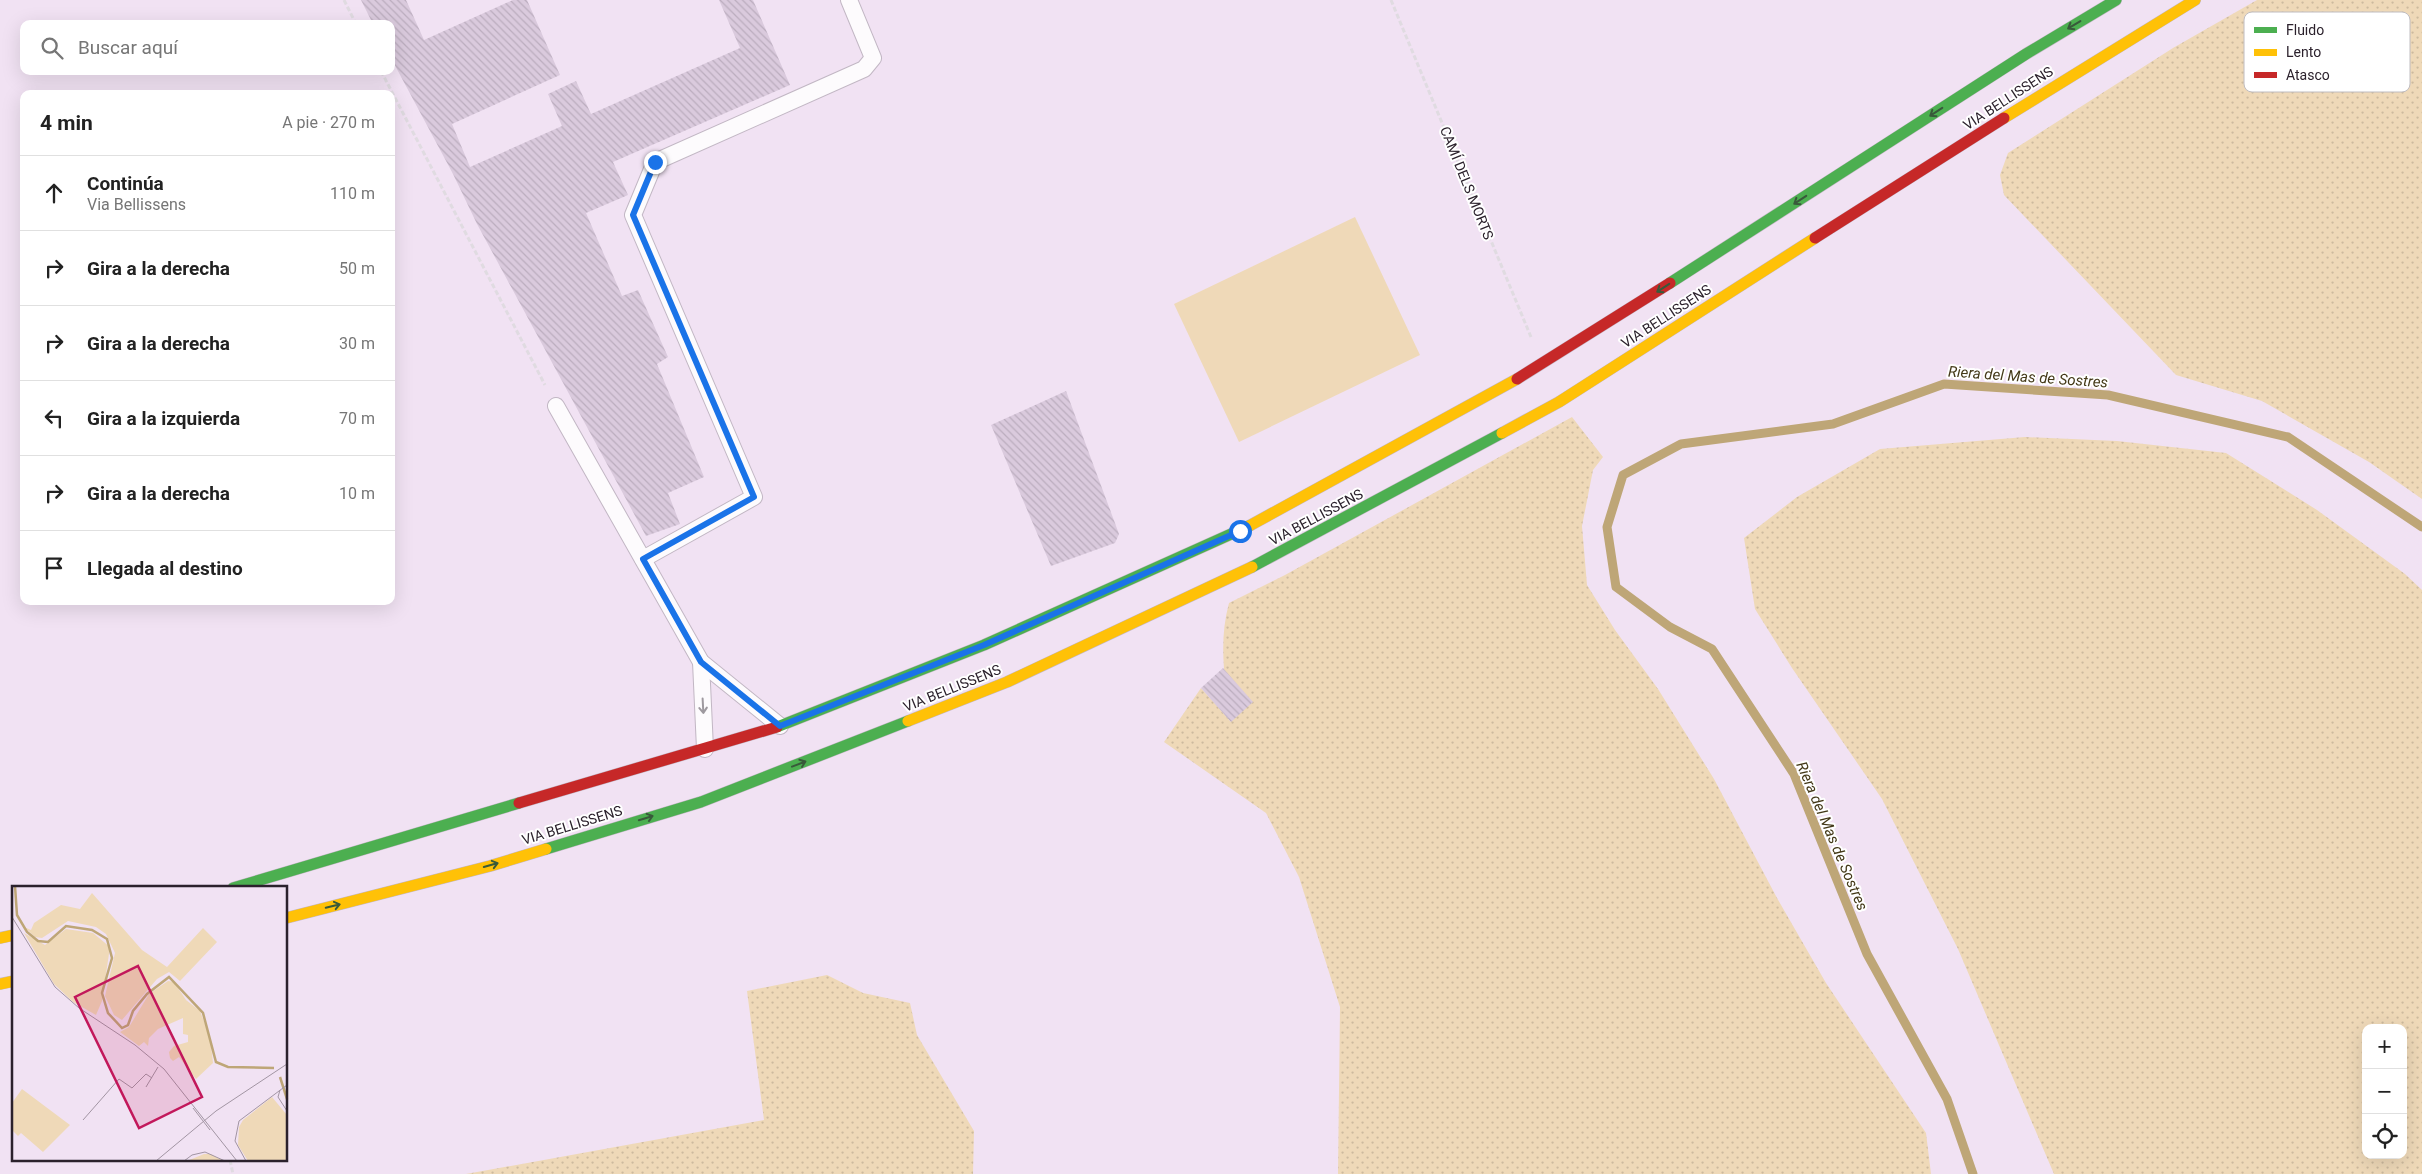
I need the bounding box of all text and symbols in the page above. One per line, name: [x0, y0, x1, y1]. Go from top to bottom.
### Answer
legend: [2244, 12, 2410, 92]
search box: [20, 20, 395, 75]
one-way arrow: [2067, 21, 2081, 31]
text: Fluido: [2286, 22, 2324, 38]
icon: search: [38, 34, 66, 62]
text: Buscar aquí: [78, 36, 178, 59]
text: Lento: [2286, 44, 2321, 60]
street label: VIA BELLISSENS: [1960, 63, 2056, 133]
text: Atasco: [2286, 67, 2330, 83]
one-way arrow: [1930, 107, 1944, 117]
text: 4 min: [40, 111, 93, 135]
text: A pie · 270 m: [282, 113, 375, 132]
street label: CAMÍ DELS MORTS: [1437, 124, 1498, 242]
route end: [644, 151, 667, 174]
text: Continúa: [87, 172, 164, 195]
icon: ahead: [40, 179, 68, 207]
text: 110 m: [330, 184, 375, 203]
text: Via Bellissens: [87, 195, 186, 214]
one-way arrow: [1793, 195, 1807, 205]
icon: right: [40, 254, 68, 282]
text: Gira a la derecha: [87, 257, 230, 280]
text: 50 m: [339, 259, 375, 278]
street label: VIA BELLISSENS: [1618, 281, 1714, 351]
one-way arrow: [1657, 283, 1671, 293]
icon: right: [40, 329, 68, 357]
text: Gira a la derecha: [87, 332, 230, 355]
text: 30 m: [339, 334, 375, 353]
water label: Riera del Mas de Sostres: [1947, 362, 2109, 392]
icon: left: [40, 404, 68, 432]
text: Gira a la izquierda: [87, 407, 240, 430]
text: 70 m: [339, 409, 375, 428]
icon: right: [40, 479, 68, 507]
text: Gira a la derecha: [87, 482, 230, 505]
text: 10 m: [339, 484, 375, 503]
street label: VIA BELLISSENS: [1266, 486, 1366, 548]
route start: [1229, 520, 1252, 543]
icon: arrive: [40, 554, 68, 582]
text: Llegada al destino: [87, 557, 243, 580]
street label: VIA BELLISSENS: [901, 661, 1003, 715]
one-way arrow: [698, 697, 707, 713]
one-way arrow: [791, 759, 806, 768]
water label: Riera del Mas de Sostres: [1792, 759, 1872, 913]
street label: VIA BELLISSENS: [520, 802, 624, 848]
one-way arrow: [638, 813, 654, 823]
one-way arrow: [482, 860, 498, 870]
inset map: [12, 886, 288, 1162]
one-way arrow: [325, 901, 341, 910]
map controls: [2362, 1024, 2407, 1159]
button: +: [2362, 1024, 2407, 1069]
button: −: [2362, 1069, 2407, 1114]
button: locate: [2362, 1114, 2407, 1159]

